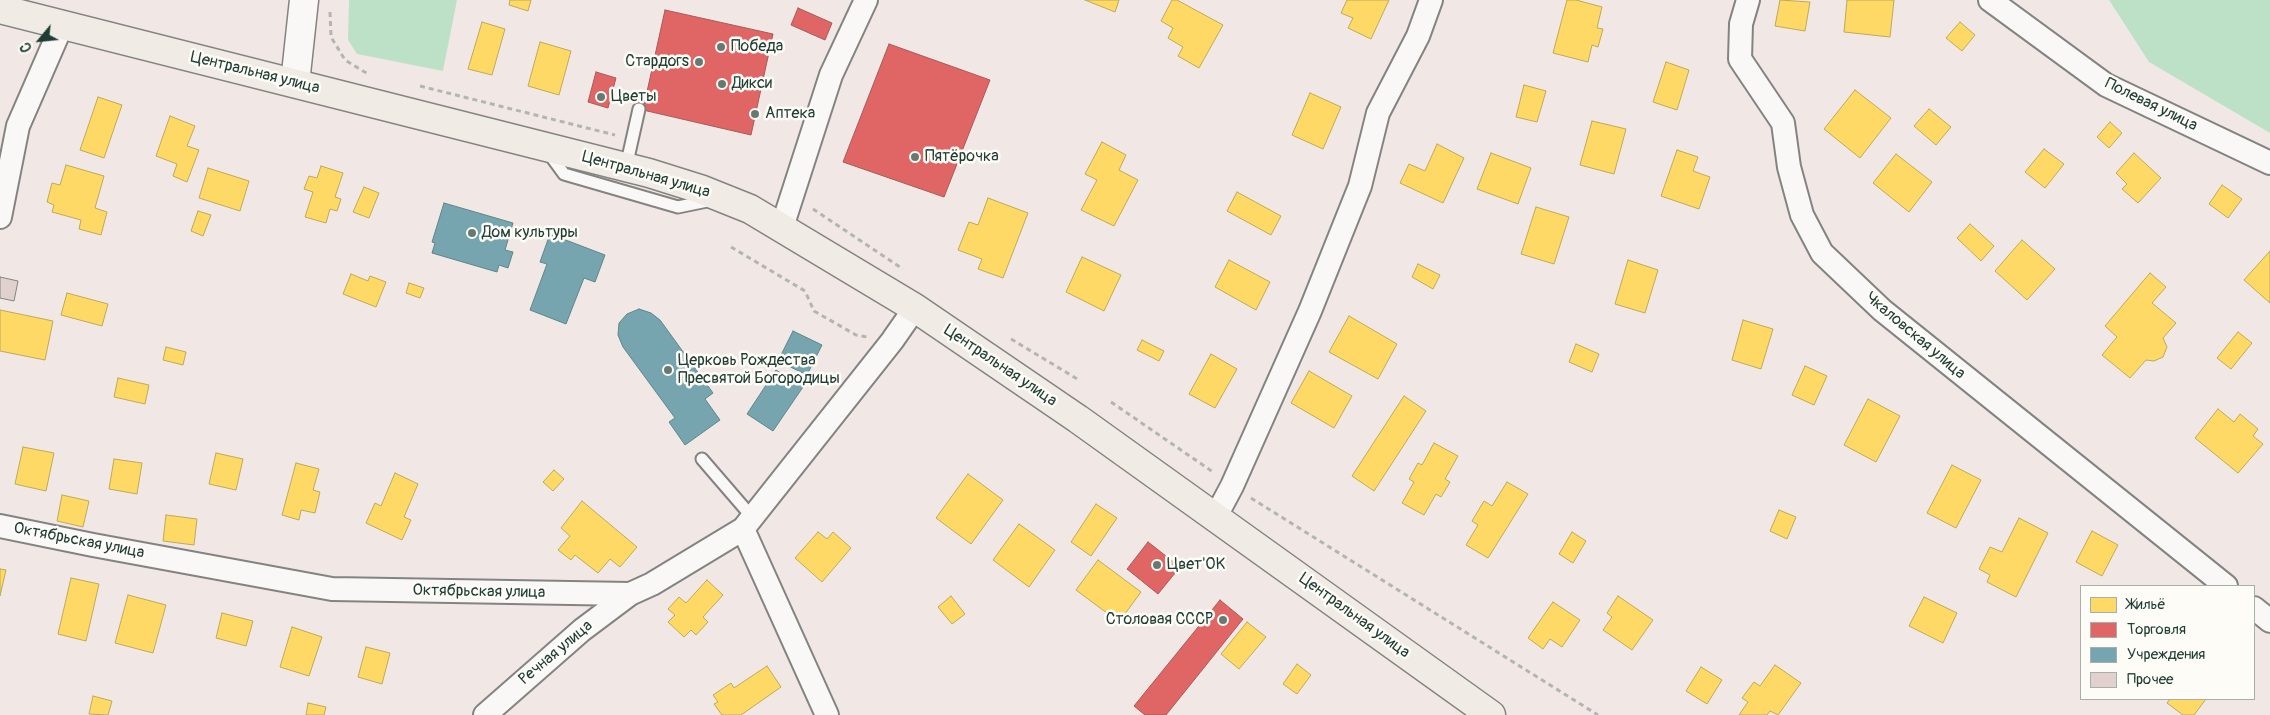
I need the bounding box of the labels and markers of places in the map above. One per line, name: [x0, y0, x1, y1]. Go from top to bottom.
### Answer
place label: Победа: [731, 37, 783, 57]
marker: Победа: [715, 41, 727, 53]
place label: Стардогs: [625, 52, 689, 72]
marker: Стардогs: [693, 56, 705, 68]
place label: Дикси: [732, 74, 772, 94]
marker: Дикси: [716, 78, 728, 90]
place label: Цветы: [611, 87, 656, 107]
marker: Цветы: [595, 91, 607, 103]
place label: Аптека: [765, 104, 815, 124]
marker: Аптека: [749, 108, 761, 120]
place label: Пятёрочка: [925, 147, 999, 167]
marker: Пятёрочка: [909, 151, 921, 163]
place label: Дом культуры: [482, 223, 578, 243]
marker: Дом культуры: [466, 227, 478, 239]
place label: Церковь Рождества Пресвятой Богородицы: [678, 351, 840, 389]
marker: Церковь Рождества Пресвятой Богородицы: [662, 364, 674, 376]
place label: Цвет'OK: [1167, 555, 1225, 575]
marker: Цвет'OK: [1151, 559, 1163, 571]
place label: Столовая СССР: [1106, 610, 1213, 630]
marker: Столовая СССР: [1217, 614, 1229, 626]

